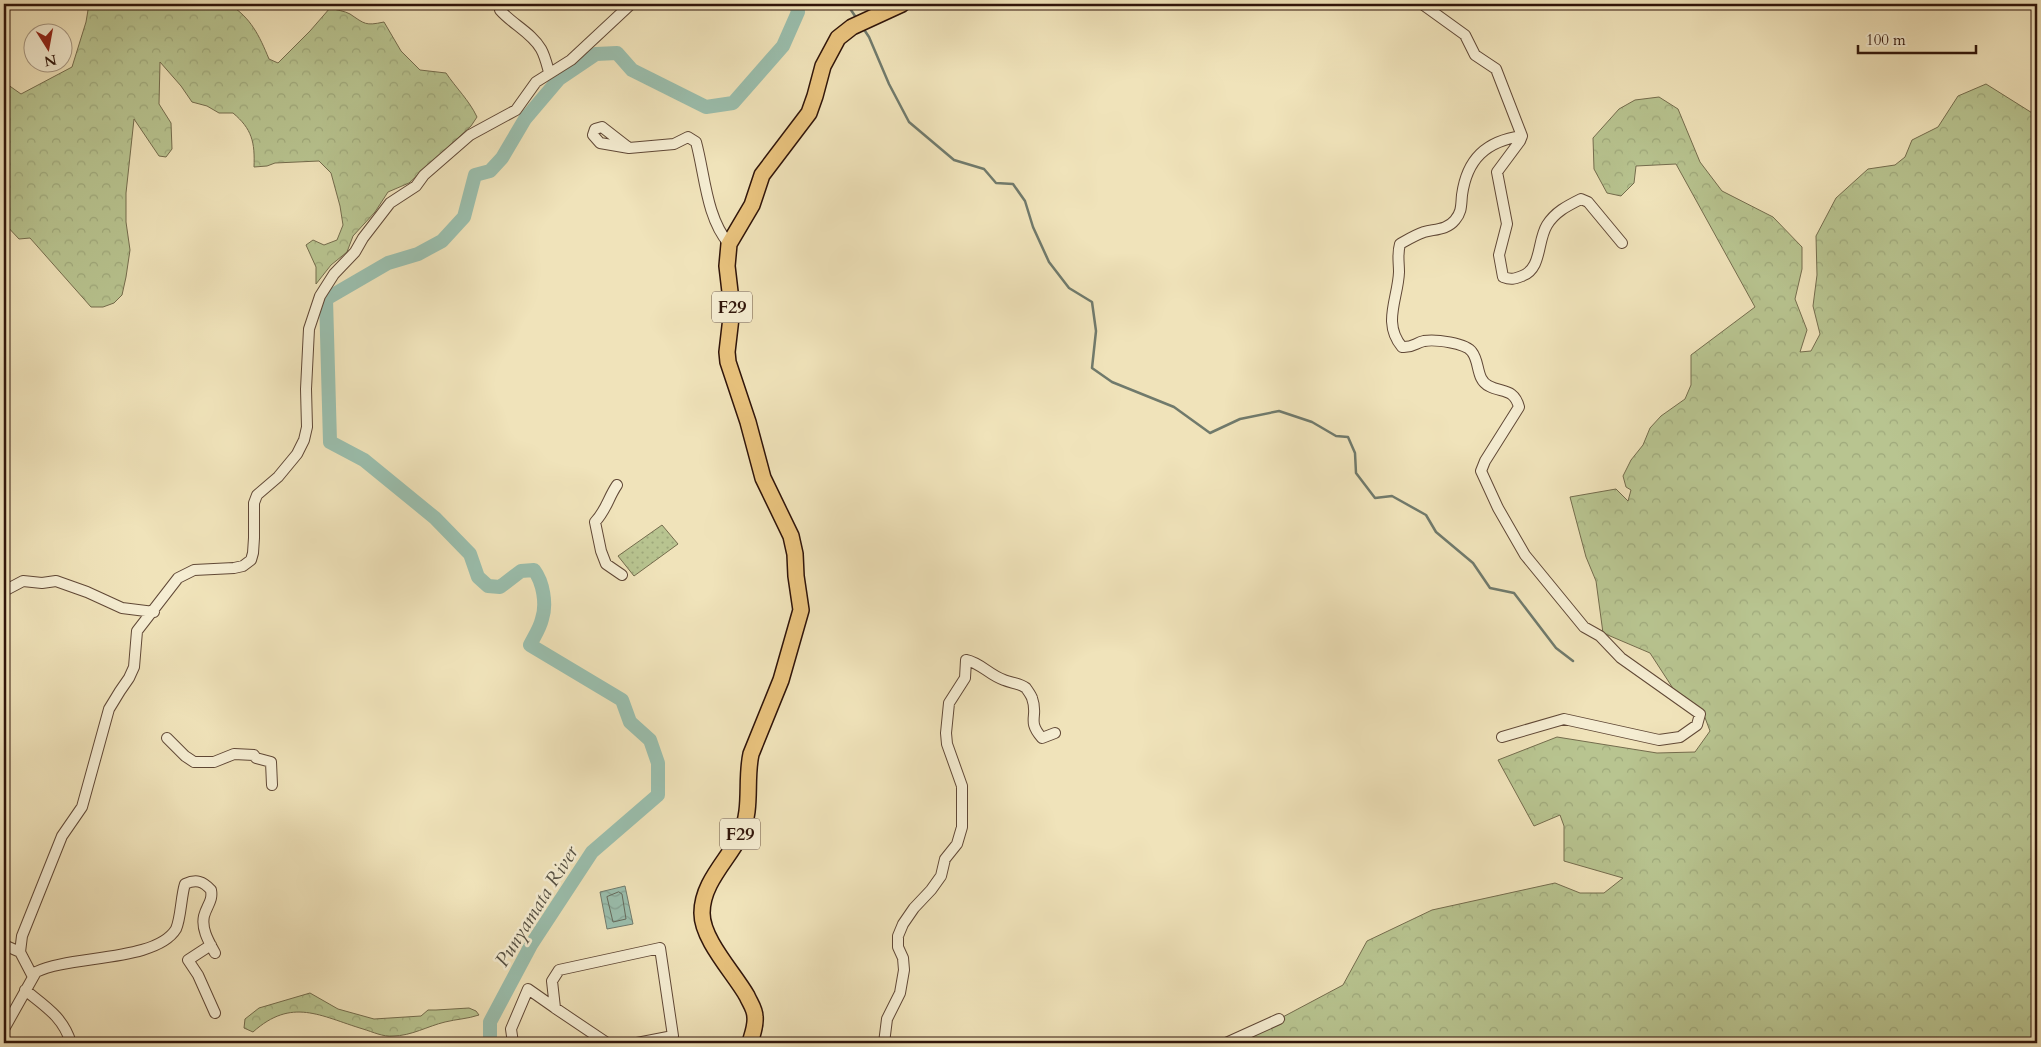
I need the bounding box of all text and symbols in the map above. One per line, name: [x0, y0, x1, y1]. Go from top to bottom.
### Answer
north arrow: [22, 22, 72, 72]
scale bar: [1858, 22, 1976, 54]
text: 100 m: [1866, 30, 1906, 50]
text: N: [43, 50, 58, 71]
road number: F29: [712, 292, 752, 322]
road number: F29: [720, 819, 760, 850]
water label: Punyamata River: [488, 839, 585, 972]

